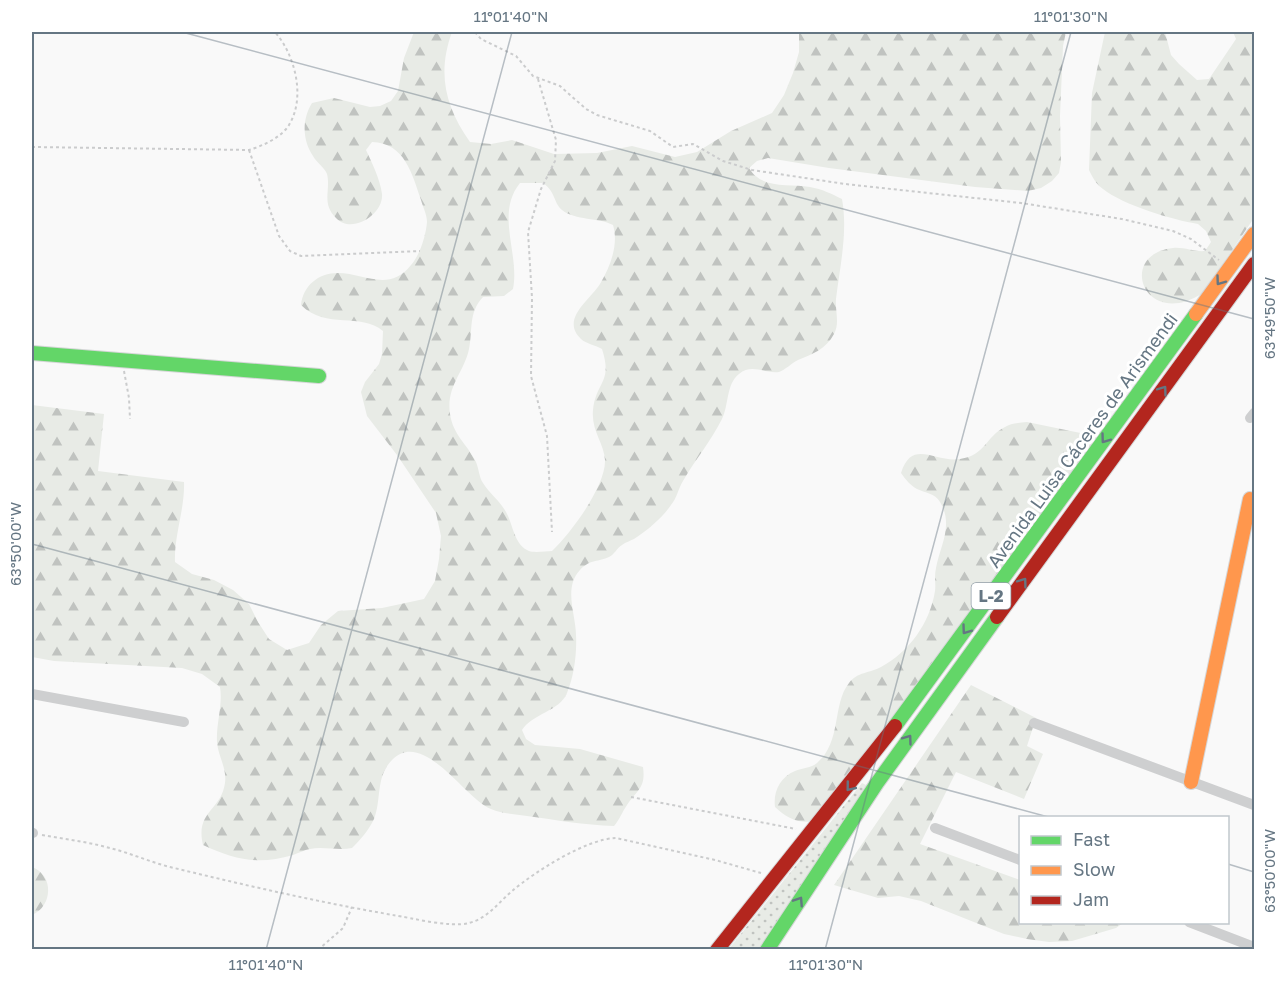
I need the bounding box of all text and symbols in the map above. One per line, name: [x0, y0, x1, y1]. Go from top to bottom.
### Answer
text: 11°01'40"N: [474, 7, 548, 25]
text: 11°01'30"N: [1034, 7, 1108, 25]
one-way arrow: [1216, 274, 1227, 285]
text: 63°49'50"W: [1260, 277, 1278, 359]
street label: Avenida Luisa Cáceres de Arismendi: [982, 308, 1182, 572]
one-way arrow: [1156, 386, 1167, 397]
one-way arrow: [1101, 432, 1112, 443]
text: 63°50'00"W: [6, 502, 24, 586]
one-way arrow: [1016, 577, 1027, 588]
road number: L-2: [972, 583, 1010, 609]
one-way arrow: [962, 624, 973, 635]
one-way arrow: [901, 735, 912, 746]
one-way arrow: [846, 780, 857, 791]
legend: [1019, 816, 1229, 924]
text: Fast: [1073, 828, 1110, 850]
text: 63°50'00"W: [1260, 829, 1278, 913]
text: Slow: [1073, 858, 1116, 880]
text: Jam: [1073, 888, 1109, 910]
one-way arrow: [791, 896, 802, 907]
text: 11°01'40"N: [229, 955, 303, 973]
text: 11°01'30"N: [789, 955, 863, 973]

